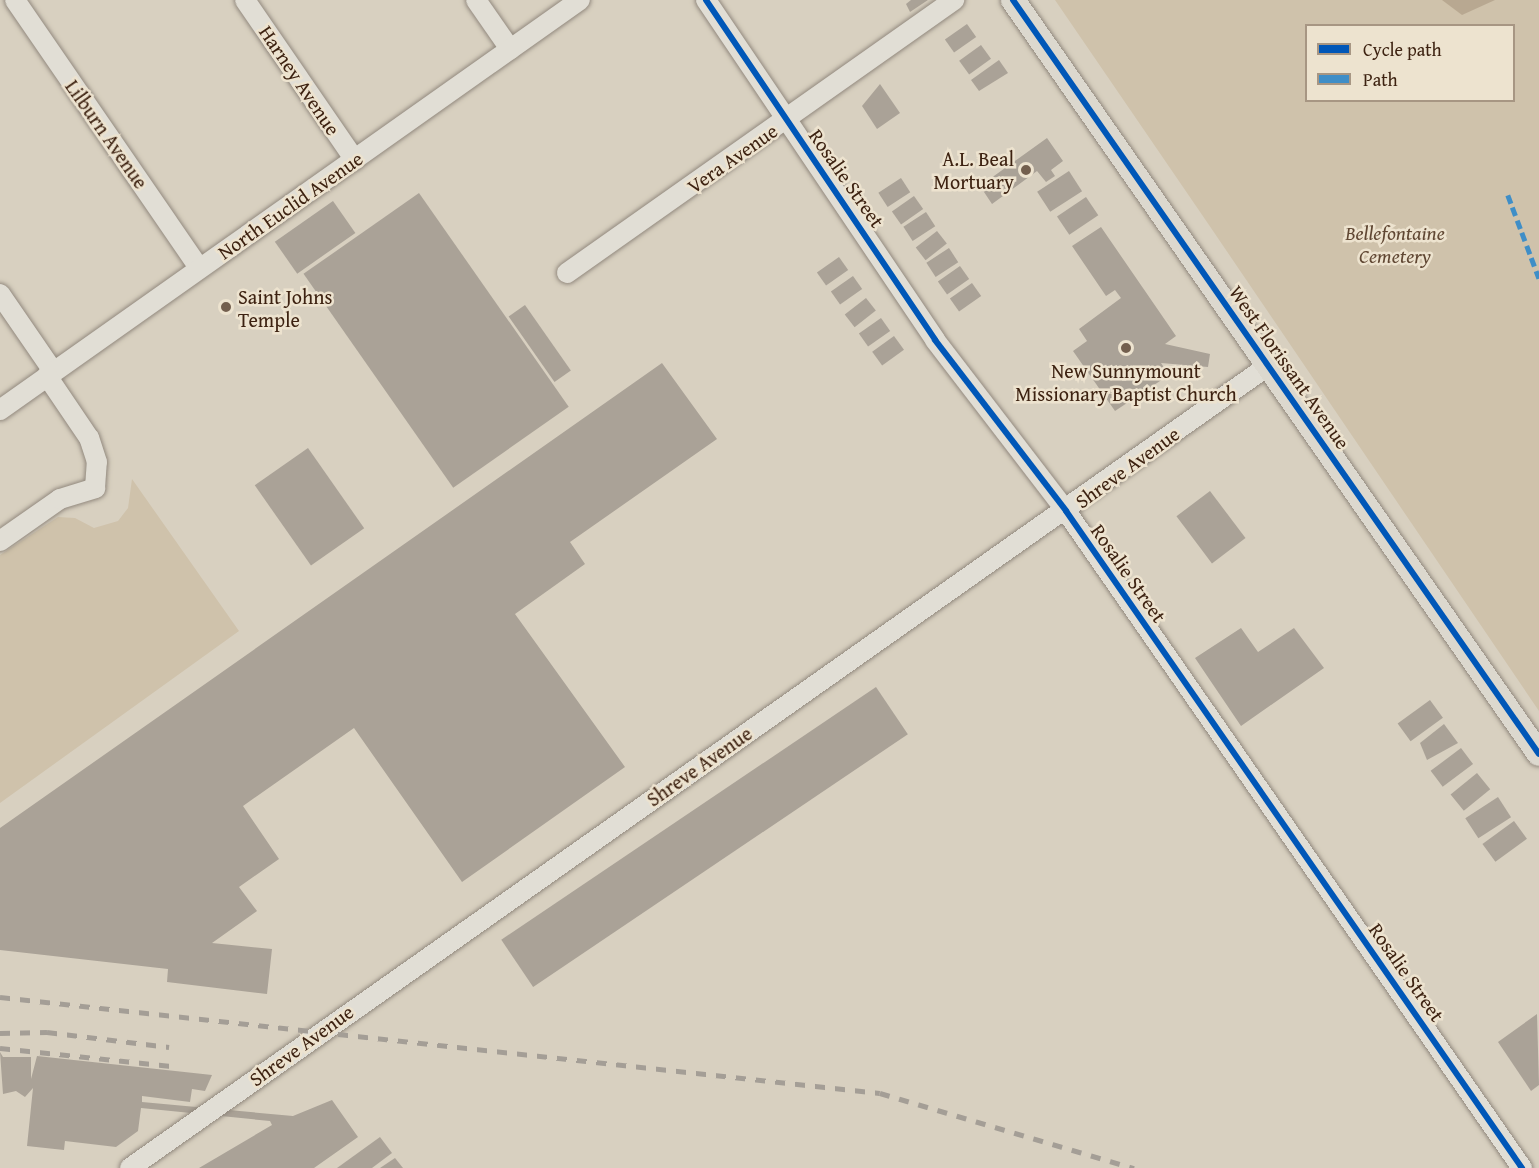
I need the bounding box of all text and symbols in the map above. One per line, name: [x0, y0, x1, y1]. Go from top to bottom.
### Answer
street label: Harney Avenue: [254, 20, 346, 140]
legend: [1305, 24, 1515, 102]
text: Cycle path: [1363, 36, 1442, 63]
text: Path: [1363, 66, 1398, 93]
street label: Lilburn Avenue: [61, 75, 153, 193]
street label: Vera Avenue: [682, 118, 782, 198]
street label: Rosalie Street: [804, 124, 890, 232]
street label: North Euclid Avenue: [213, 146, 367, 264]
place label: A.L. Beal Mortuary: [934, 146, 1014, 193]
marker: A.L. Beal Mortuary: [1019, 163, 1033, 177]
park label: Bellefontaine Cemetery: [1345, 220, 1445, 267]
street label: West Florissant Avenue: [1225, 281, 1355, 453]
place label: Saint Johns Temple: [238, 284, 332, 331]
marker: Saint Johns Temple: [219, 300, 233, 314]
marker: New Sunnymount Missionary Baptist Church: [1119, 341, 1133, 355]
place label: New Sunnymount Missionary Baptist Church: [1015, 358, 1237, 405]
street label: Shreve Avenue: [1070, 421, 1184, 513]
street label: Rosalie Street: [1086, 519, 1172, 627]
street label: Shreve Avenue: [642, 721, 756, 811]
street label: Rosalie Street: [1364, 918, 1450, 1026]
street label: Shreve Avenue: [244, 999, 358, 1091]

